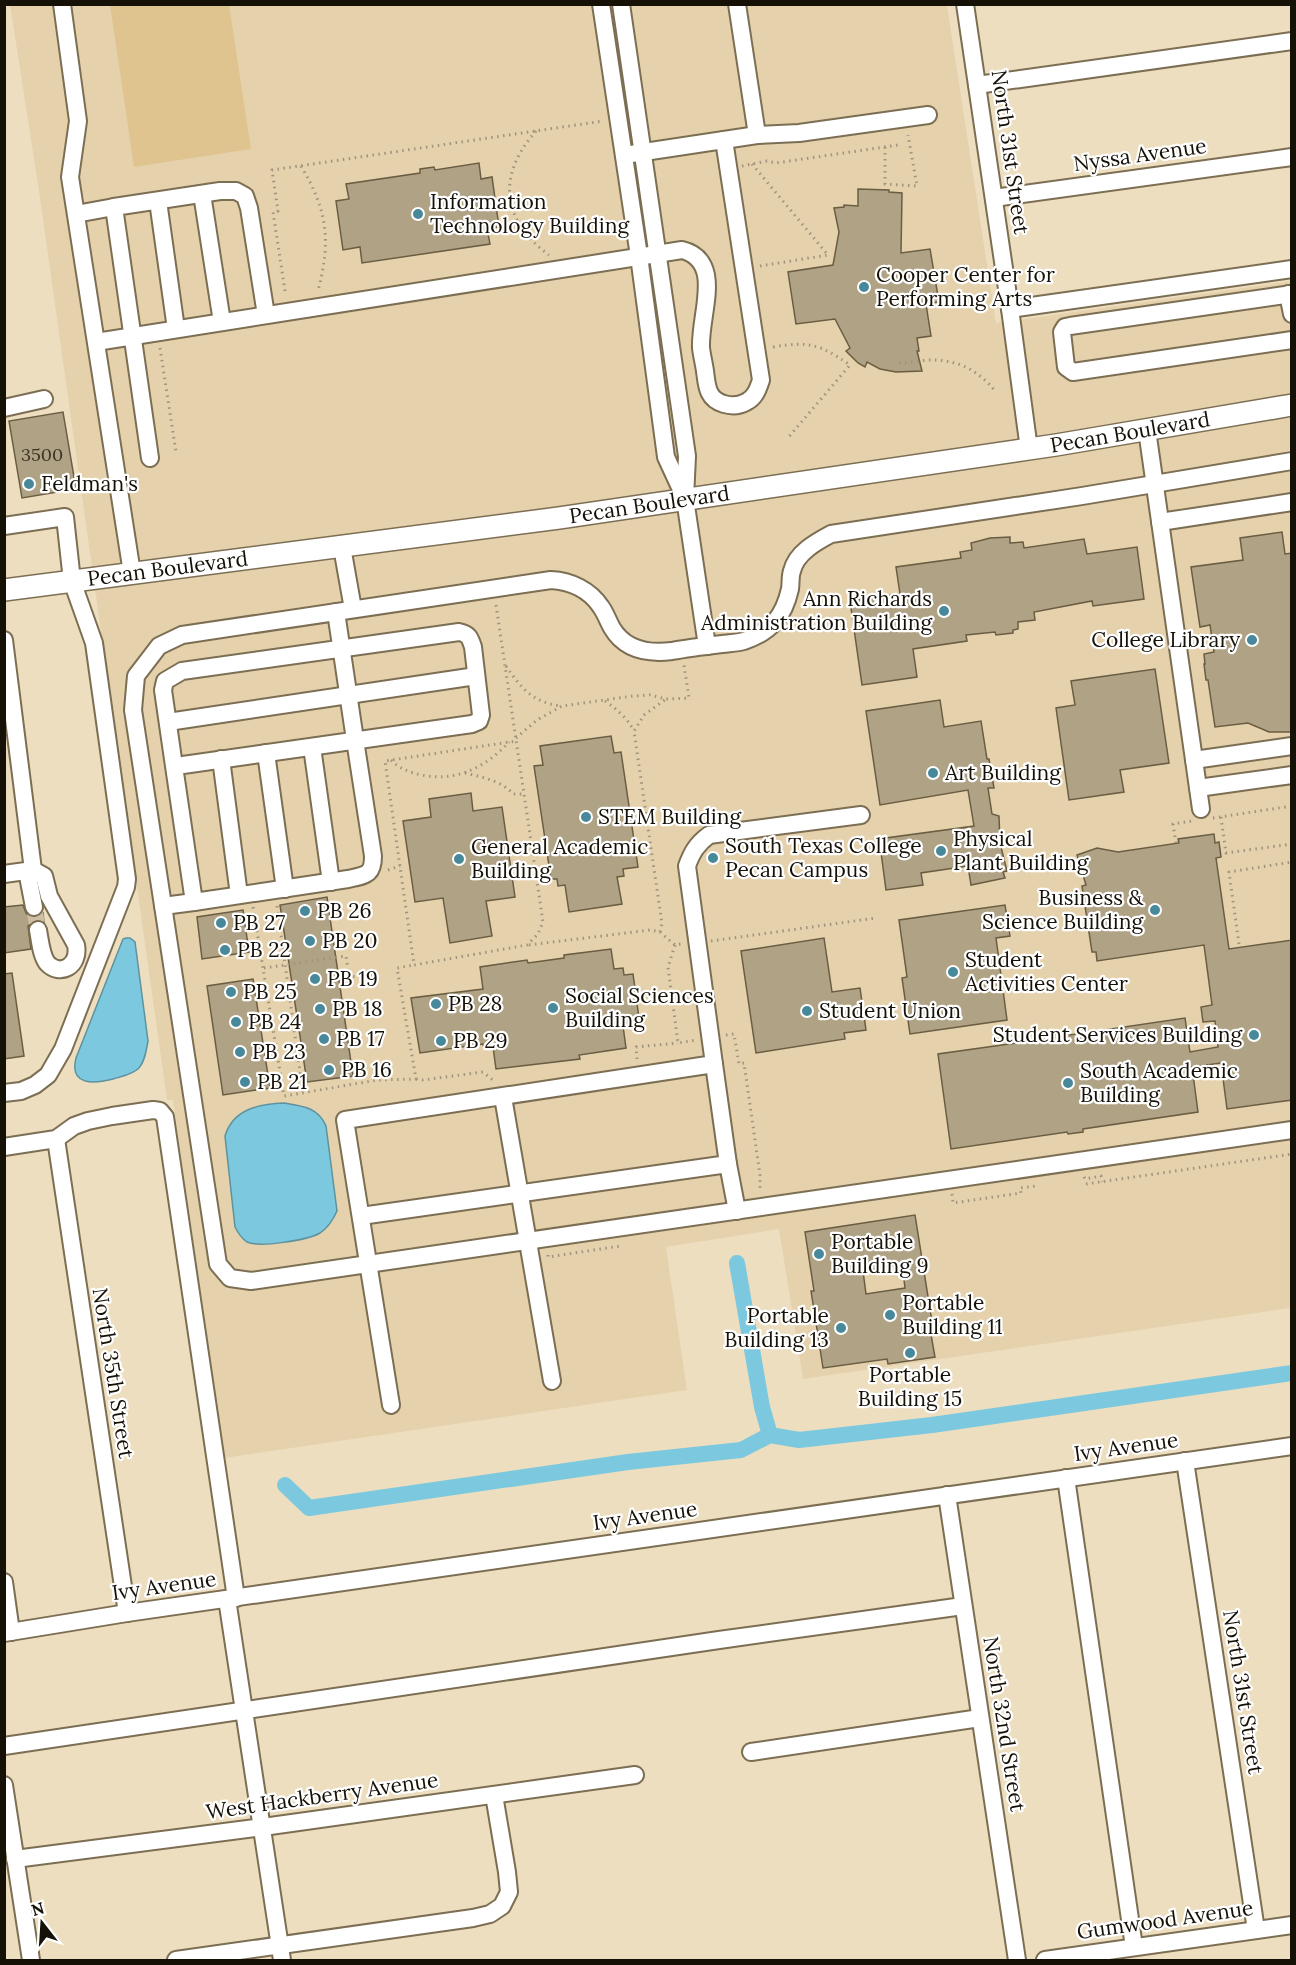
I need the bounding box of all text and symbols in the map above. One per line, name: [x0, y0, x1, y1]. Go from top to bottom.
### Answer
street label: North 31st Street: [986, 68, 1036, 237]
street label: Nyssa Avenue: [1072, 132, 1208, 177]
place label: Information Technology Building: [430, 188, 629, 239]
marker: Information Technology Building: [411, 207, 425, 221]
place label: Cooper Center for Performing Arts: [876, 261, 1055, 312]
marker: Cooper Center for Performing Arts: [857, 280, 871, 294]
street label: Pecan Boulevard: [1048, 405, 1212, 459]
house number: 3500: [21, 443, 63, 466]
place label: Feldman's: [41, 470, 138, 497]
marker: Feldman's: [22, 477, 36, 491]
street label: Pecan Boulevard: [567, 479, 731, 529]
street label: Pecan Boulevard: [86, 544, 250, 592]
place label: Ann Richards Administration Building: [700, 585, 932, 636]
marker: Ann Richards Administration Building: [937, 604, 951, 618]
place label: College Library: [1091, 626, 1240, 653]
marker: College Library: [1245, 633, 1259, 647]
place label: Art Building: [944, 759, 1061, 786]
marker: Art Building: [926, 766, 940, 780]
place label: STEM Building: [598, 803, 741, 830]
marker: STEM Building: [579, 810, 593, 824]
place label: Physical Plant Building: [953, 825, 1089, 876]
place label: South Texas College Pecan Campus: [725, 832, 922, 883]
place label: General Academic Building: [471, 833, 648, 884]
marker: Physical Plant Building: [934, 844, 948, 858]
marker: South Texas College Pecan Campus: [706, 851, 720, 865]
marker: General Academic Building: [452, 852, 466, 866]
place label: Business & Science Building: [982, 884, 1143, 935]
place label: PB 26: [317, 897, 372, 924]
marker: Business & Science Building: [1148, 903, 1162, 917]
marker: PB 26: [298, 904, 312, 918]
place label: PB 27: [233, 909, 285, 936]
marker: PB 27: [214, 916, 228, 930]
place label: PB 20: [322, 927, 378, 954]
marker: PB 20: [303, 934, 317, 948]
place label: PB 22: [237, 936, 291, 963]
marker: PB 22: [218, 943, 232, 957]
place label: Student Activities Center: [964, 946, 1128, 997]
place label: PB 19: [327, 965, 378, 992]
marker: Student Activities Center: [946, 965, 960, 979]
marker: PB 19: [308, 972, 322, 986]
place label: PB 25: [243, 978, 297, 1005]
place label: Social Sciences Building: [565, 982, 714, 1033]
marker: PB 25: [224, 985, 238, 999]
place label: PB 28: [448, 990, 502, 1017]
place label: PB 18: [332, 995, 383, 1022]
marker: PB 28: [429, 997, 443, 1011]
place label: Student Union: [819, 997, 961, 1024]
marker: Social Sciences Building: [546, 1001, 560, 1015]
marker: PB 18: [313, 1002, 327, 1016]
marker: Student Union: [800, 1004, 814, 1018]
place label: PB 24: [248, 1008, 301, 1035]
marker: PB 24: [229, 1015, 243, 1029]
place label: Student Services Building: [993, 1021, 1242, 1048]
place label: PB 17: [336, 1025, 385, 1052]
place label: PB 29: [453, 1027, 508, 1054]
marker: Student Services Building: [1247, 1028, 1261, 1042]
marker: PB 17: [317, 1032, 331, 1046]
marker: PB 29: [434, 1034, 448, 1048]
place label: PB 23: [252, 1038, 306, 1065]
marker: PB 23: [233, 1045, 247, 1059]
place label: PB 16: [341, 1056, 392, 1083]
place label: South Academic Building: [1080, 1057, 1238, 1108]
marker: PB 16: [322, 1063, 336, 1077]
place label: PB 21: [257, 1068, 307, 1095]
marker: PB 21: [238, 1075, 252, 1089]
marker: South Academic Building: [1061, 1076, 1075, 1090]
place label: Portable Building 9: [831, 1228, 929, 1279]
marker: Portable Building 9: [812, 1247, 826, 1261]
street label: North 35th Street: [87, 1286, 140, 1461]
place label: Portable Building 11: [902, 1289, 1003, 1340]
place label: Portable Building 13: [724, 1302, 829, 1353]
marker: Portable Building 11: [883, 1308, 897, 1322]
marker: Portable Building 13: [834, 1321, 848, 1335]
marker: Portable Building 15: [903, 1346, 917, 1360]
place label: Portable Building 15: [858, 1361, 962, 1412]
street label: Ivy Avenue: [1072, 1426, 1180, 1467]
street label: Ivy Avenue: [591, 1495, 699, 1536]
street label: Ivy Avenue: [110, 1565, 218, 1606]
street label: North 31st Street: [1217, 1608, 1270, 1777]
street label: North 32nd Street: [977, 1634, 1032, 1814]
street label: West Hackberry Avenue: [204, 1766, 440, 1825]
north arrow: [12, 1893, 72, 1953]
street label: Gumwood Avenue: [1075, 1894, 1255, 1945]
text: N: [29, 1897, 46, 1920]

